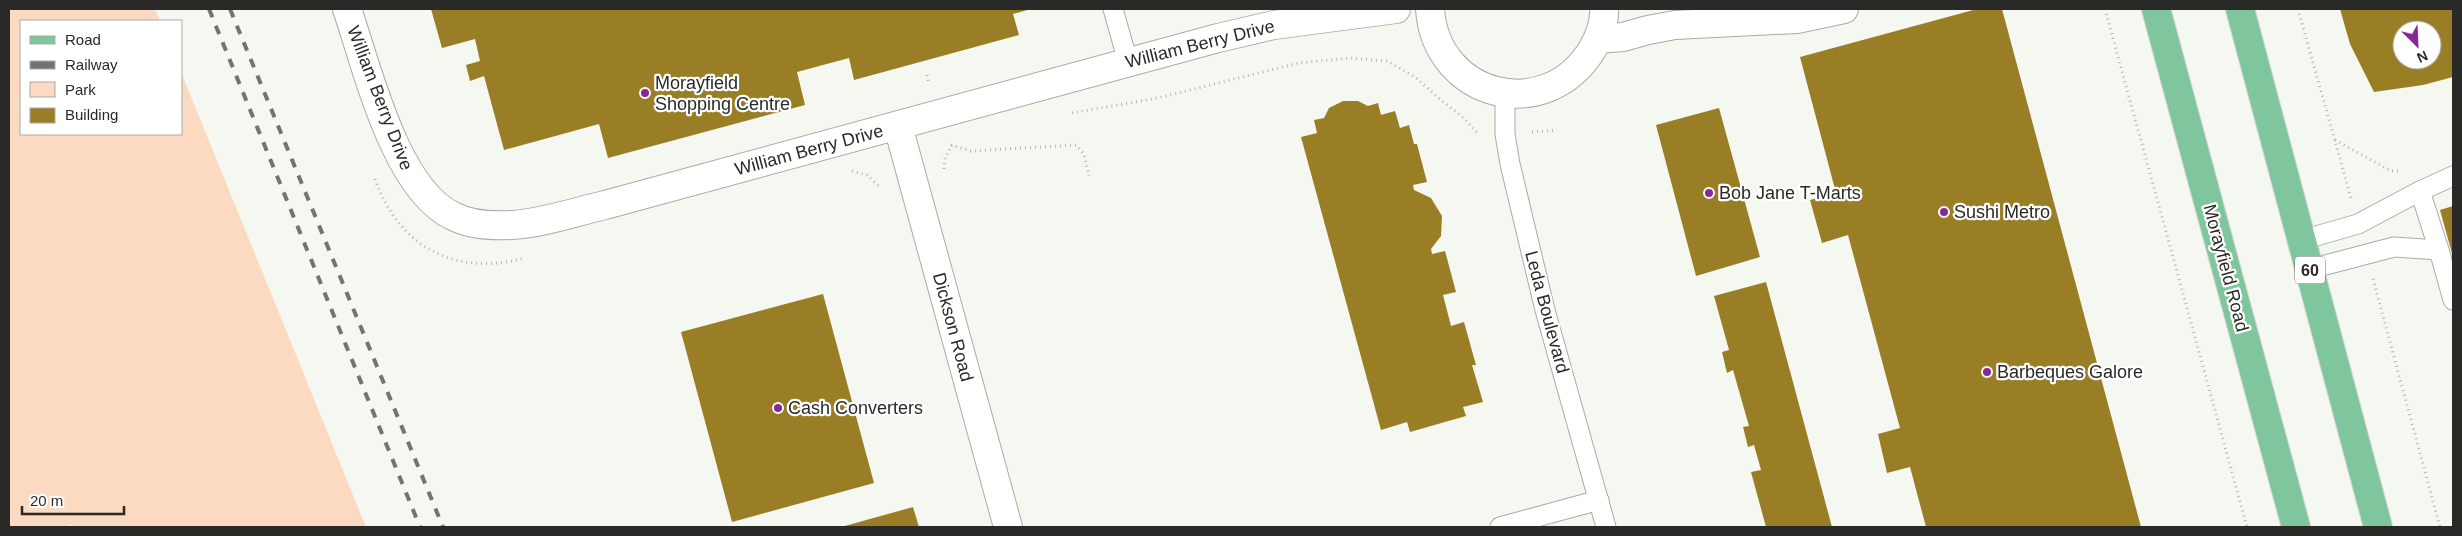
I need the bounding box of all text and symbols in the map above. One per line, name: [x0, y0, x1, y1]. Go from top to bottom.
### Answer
street label: William Berry Drive: [1123, 16, 1277, 72]
legend: [20, 20, 182, 135]
north arrow: [2392, 20, 2442, 70]
street label: William Berry Drive: [343, 23, 417, 173]
text: Road: [65, 31, 101, 48]
text: N: [2414, 48, 2430, 66]
text: Railway: [65, 56, 118, 73]
place label: Morayfield Shopping Centre: [655, 73, 790, 114]
text: Park: [65, 81, 96, 98]
marker: Morayfield Shopping Centre: [639, 87, 651, 99]
text: Building: [65, 106, 118, 123]
street label: William Berry Drive: [733, 121, 885, 179]
place label: Bob Jane T-Marts: [1719, 183, 1861, 203]
marker: Bob Jane T-Marts: [1703, 187, 1715, 199]
place label: Sushi Metro: [1954, 202, 2050, 222]
street label: Morayfield Road: [2199, 202, 2253, 334]
marker: Sushi Metro: [1938, 206, 1950, 218]
street label: Leda Boulevard: [1521, 249, 1573, 375]
road number: 60: [2295, 256, 2325, 284]
street label: Dickson Road: [929, 270, 977, 384]
place label: Barbeques Galore: [1997, 362, 2143, 382]
marker: Barbeques Galore: [1981, 366, 1993, 378]
place label: Cash Converters: [788, 398, 923, 418]
marker: Cash Converters: [772, 402, 784, 414]
scale bar: [22, 484, 125, 516]
text: 20 m: [30, 492, 63, 509]

